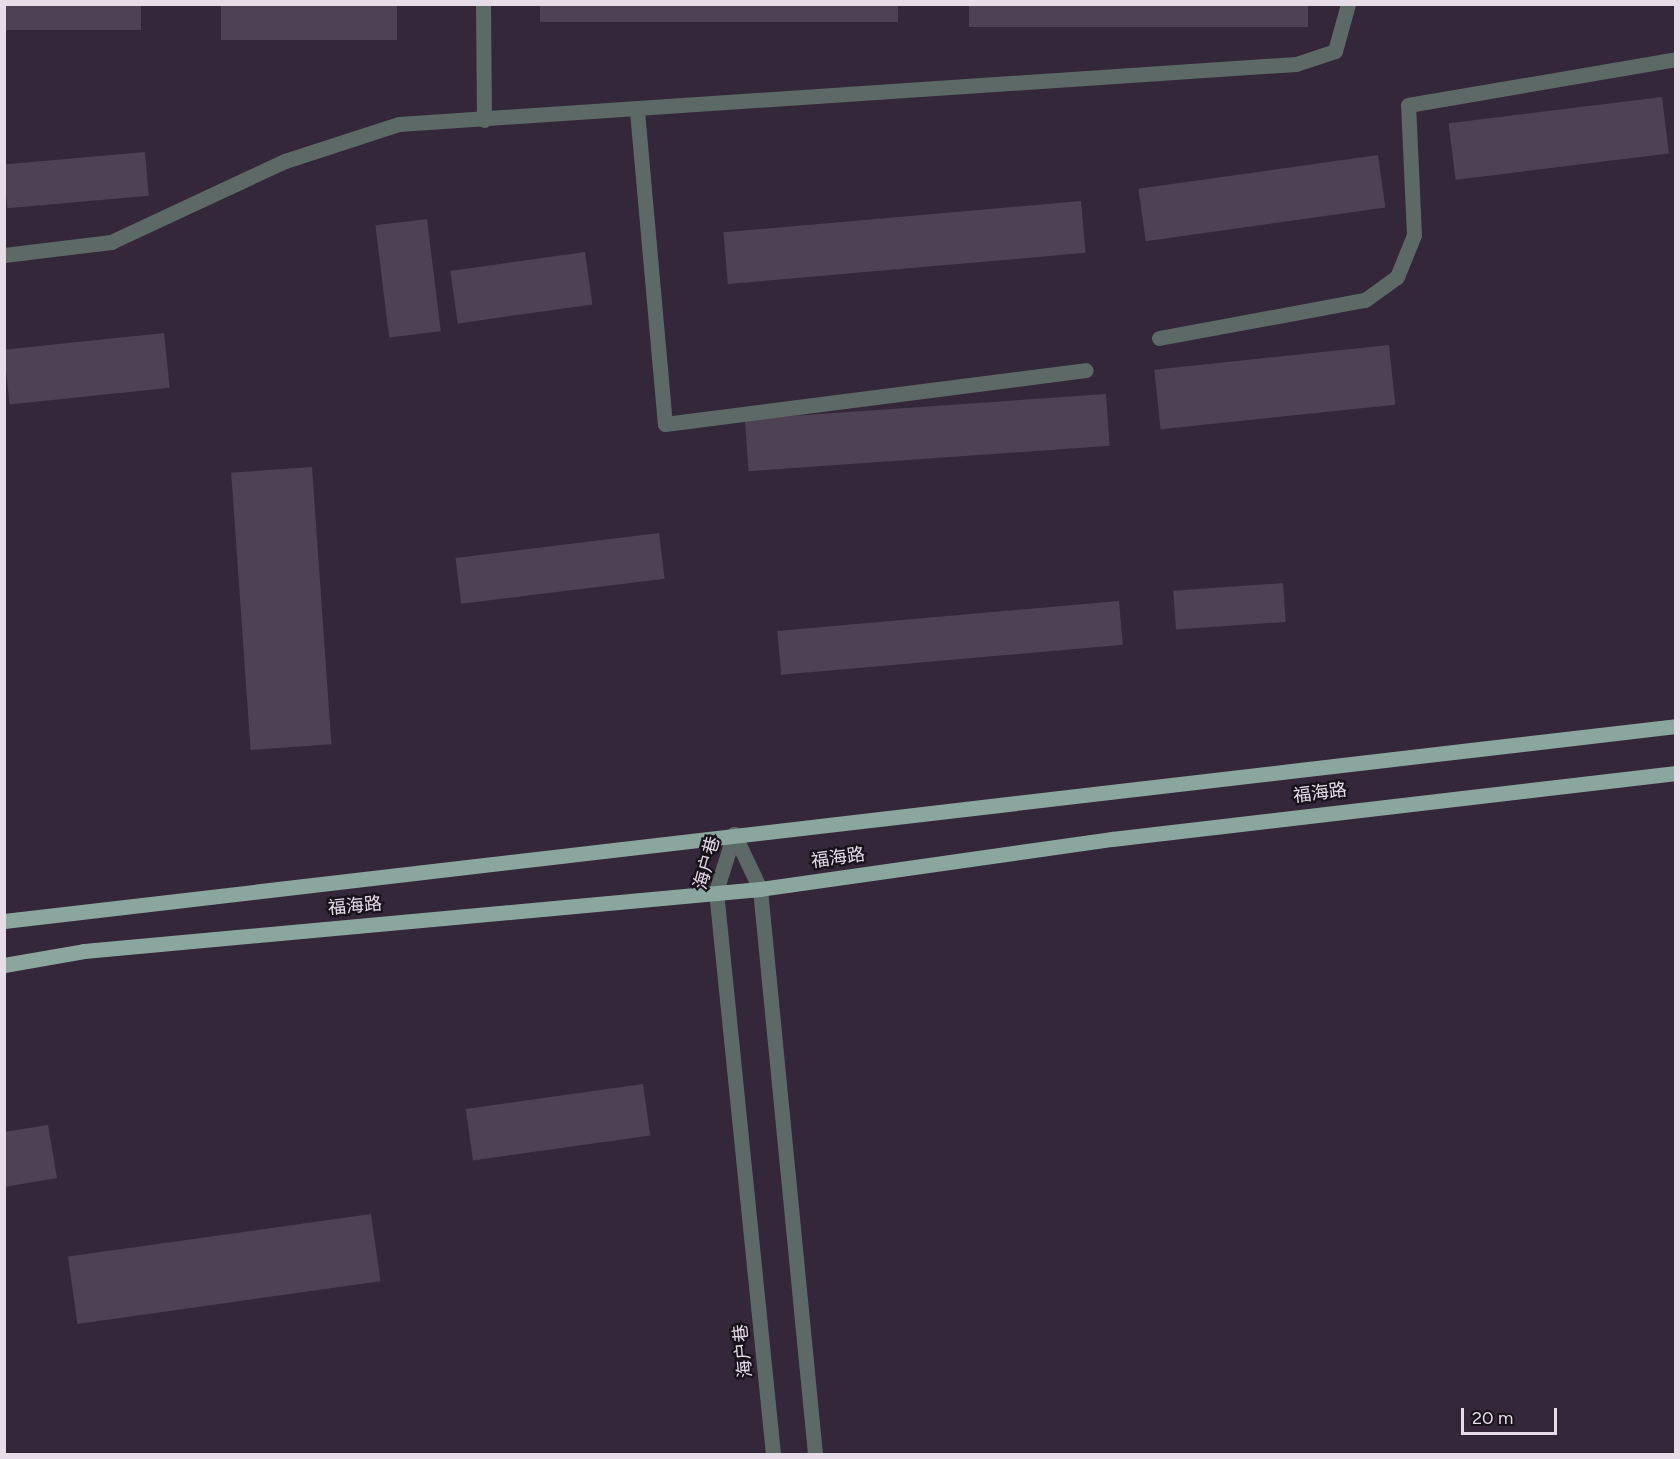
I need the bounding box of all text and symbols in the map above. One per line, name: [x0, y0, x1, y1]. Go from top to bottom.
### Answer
street label: 福海路: [1292, 779, 1348, 807]
street label: 海户巷: [690, 834, 724, 892]
street label: 福海路: [810, 844, 866, 872]
street label: 福海路: [327, 893, 383, 919]
street label: 海户巷: [729, 1323, 757, 1379]
scale bar: [1464, 1396, 1560, 1434]
text: 20 m: [1472, 1407, 1513, 1429]

